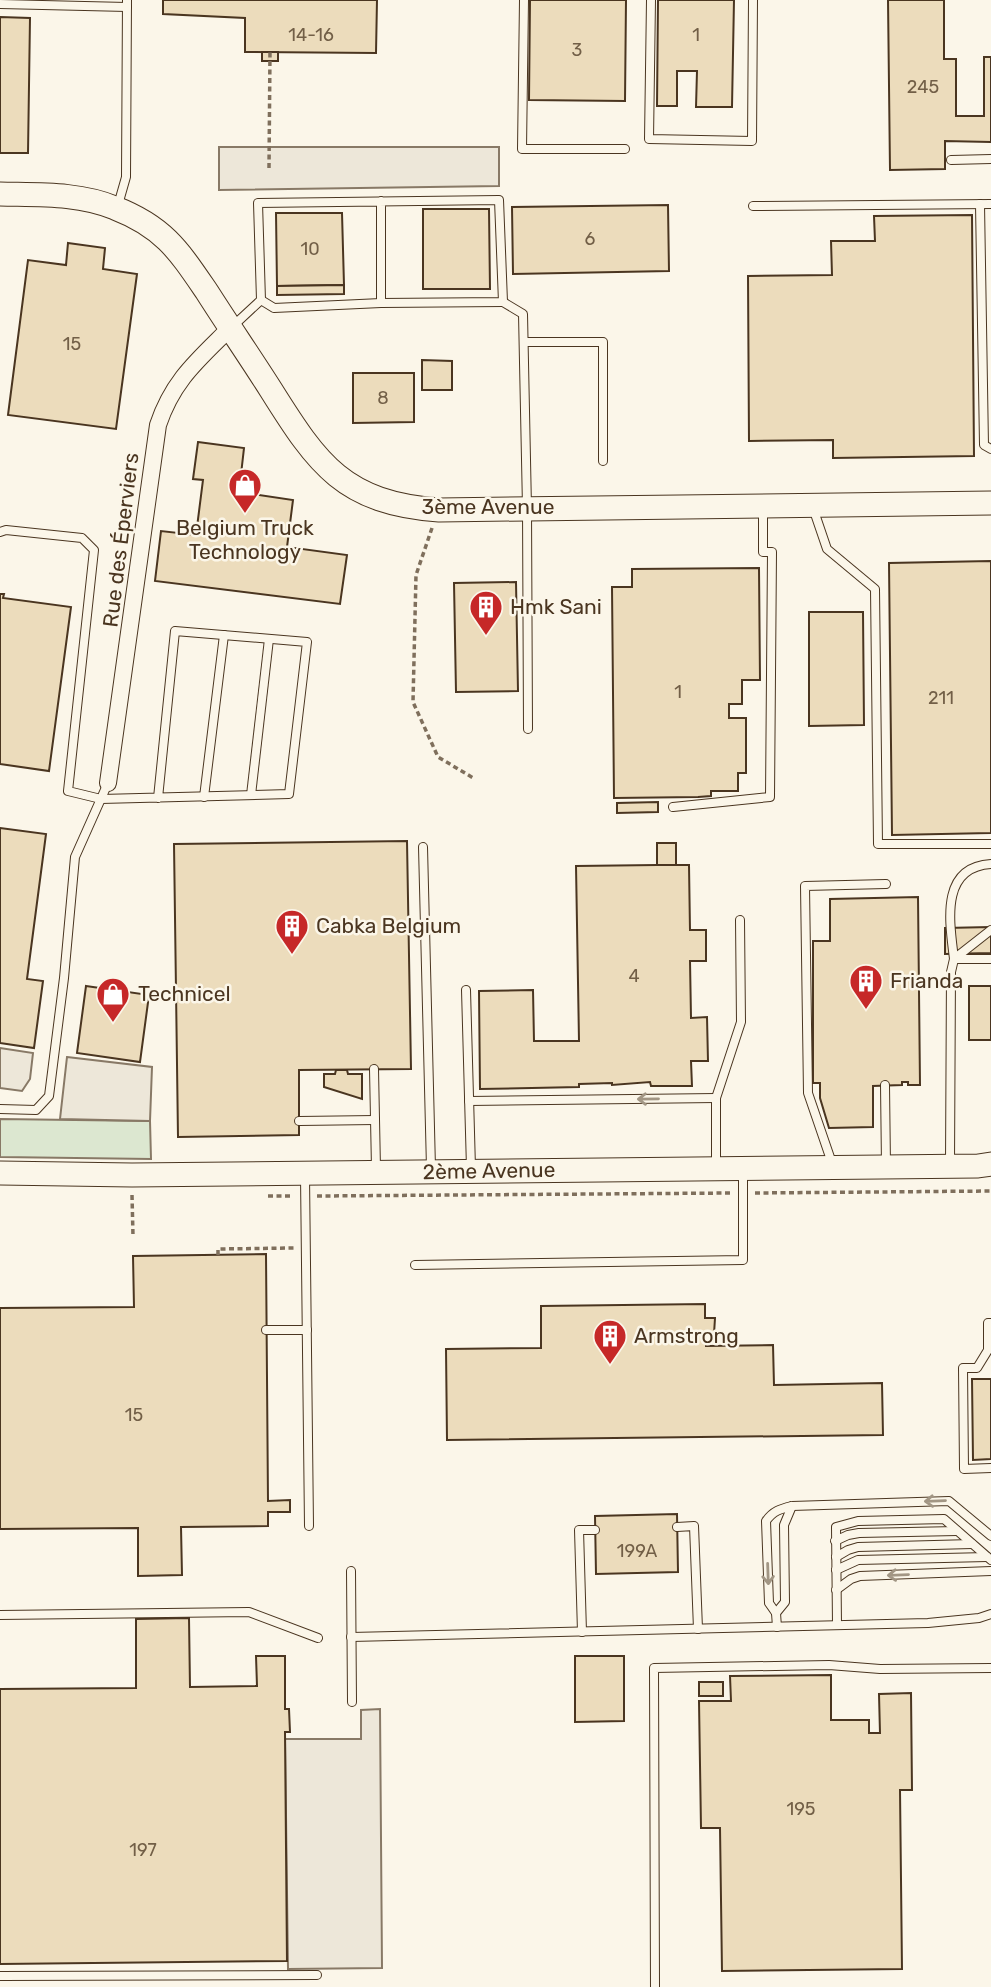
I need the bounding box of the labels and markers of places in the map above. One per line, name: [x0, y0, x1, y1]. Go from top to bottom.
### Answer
shop icon: Belgium Truck Technology: [226, 466, 264, 515]
place label: Belgium Truck Technology: [176, 515, 314, 564]
building icon: Hmk Sani: [467, 588, 505, 637]
place label: Hmk Sani: [510, 594, 602, 619]
building icon: Cabka Belgium: [273, 907, 311, 956]
place label: Cabka Belgium: [316, 913, 461, 938]
building icon: Frianda: [847, 962, 885, 1011]
place label: Frianda: [890, 968, 963, 993]
shop icon: Technicel: [94, 975, 132, 1024]
place label: Technicel: [138, 981, 231, 1006]
building icon: Armstrong: [591, 1317, 629, 1366]
place label: Armstrong: [634, 1323, 739, 1348]

